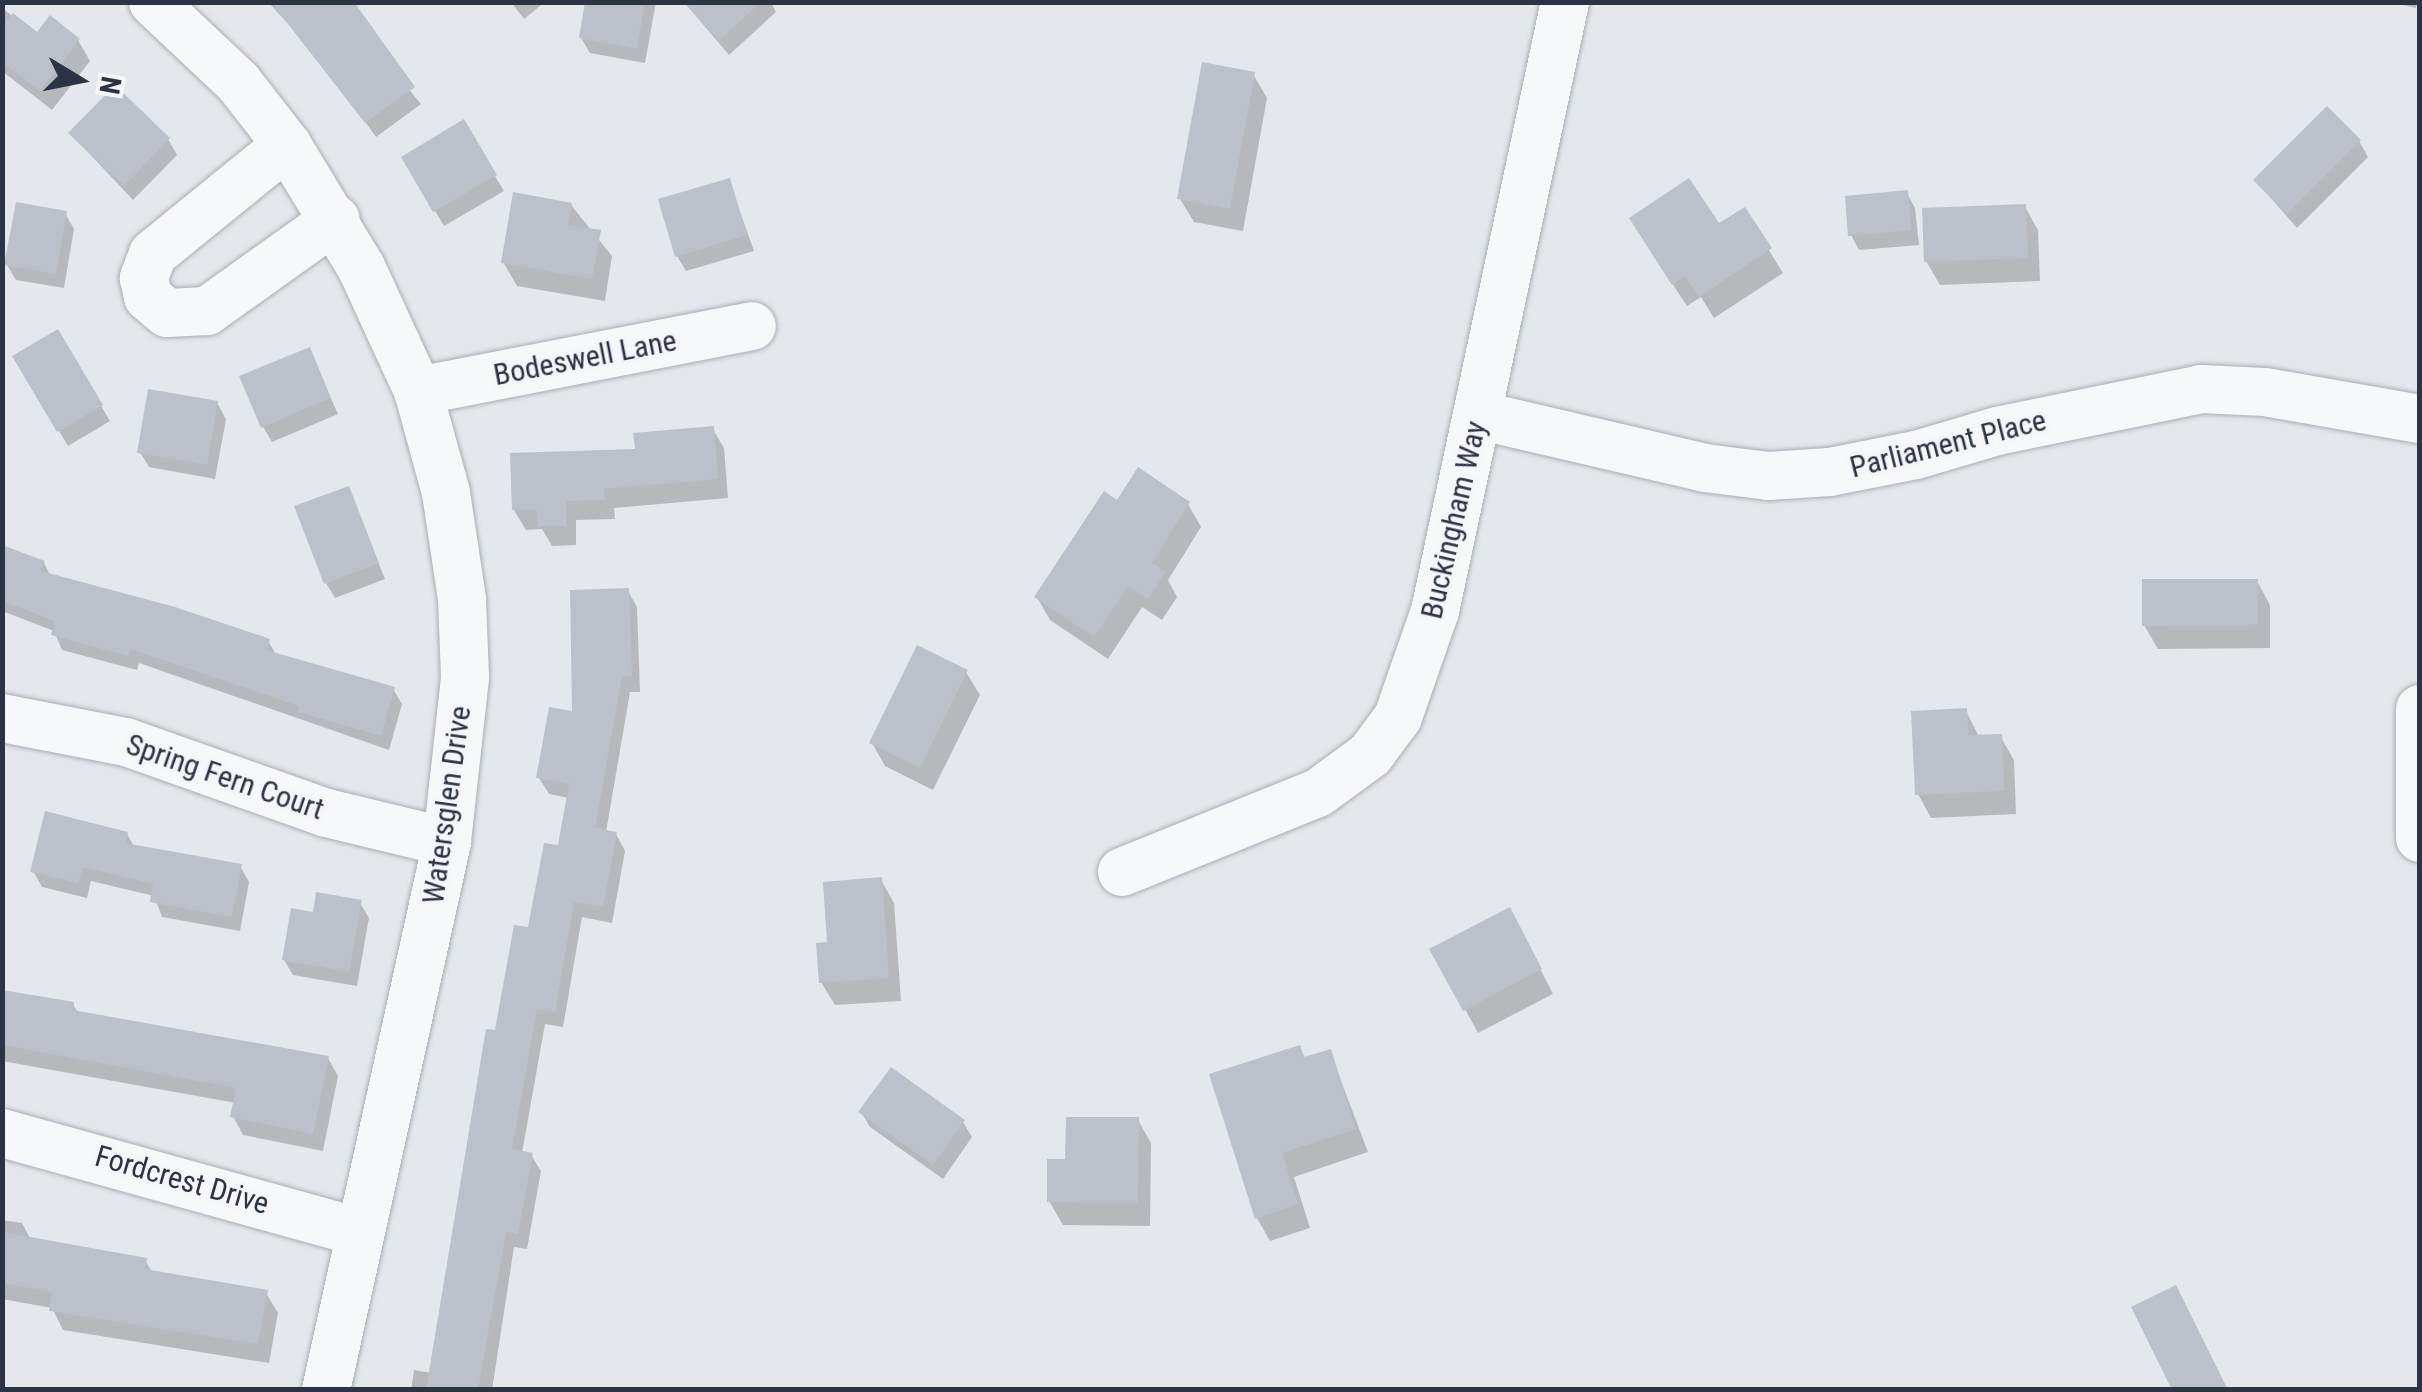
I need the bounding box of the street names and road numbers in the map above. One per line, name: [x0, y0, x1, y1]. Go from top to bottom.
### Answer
street label: Bodeswell Lane: [491, 323, 679, 393]
street label: Parliament Place: [1846, 402, 2050, 486]
street label: Buckingham Way: [1414, 418, 1494, 622]
street label: Watersglen Drive: [415, 704, 479, 906]
street label: Spring Fern Court: [121, 726, 329, 828]
street label: Fordcrest Drive: [91, 1138, 273, 1222]

